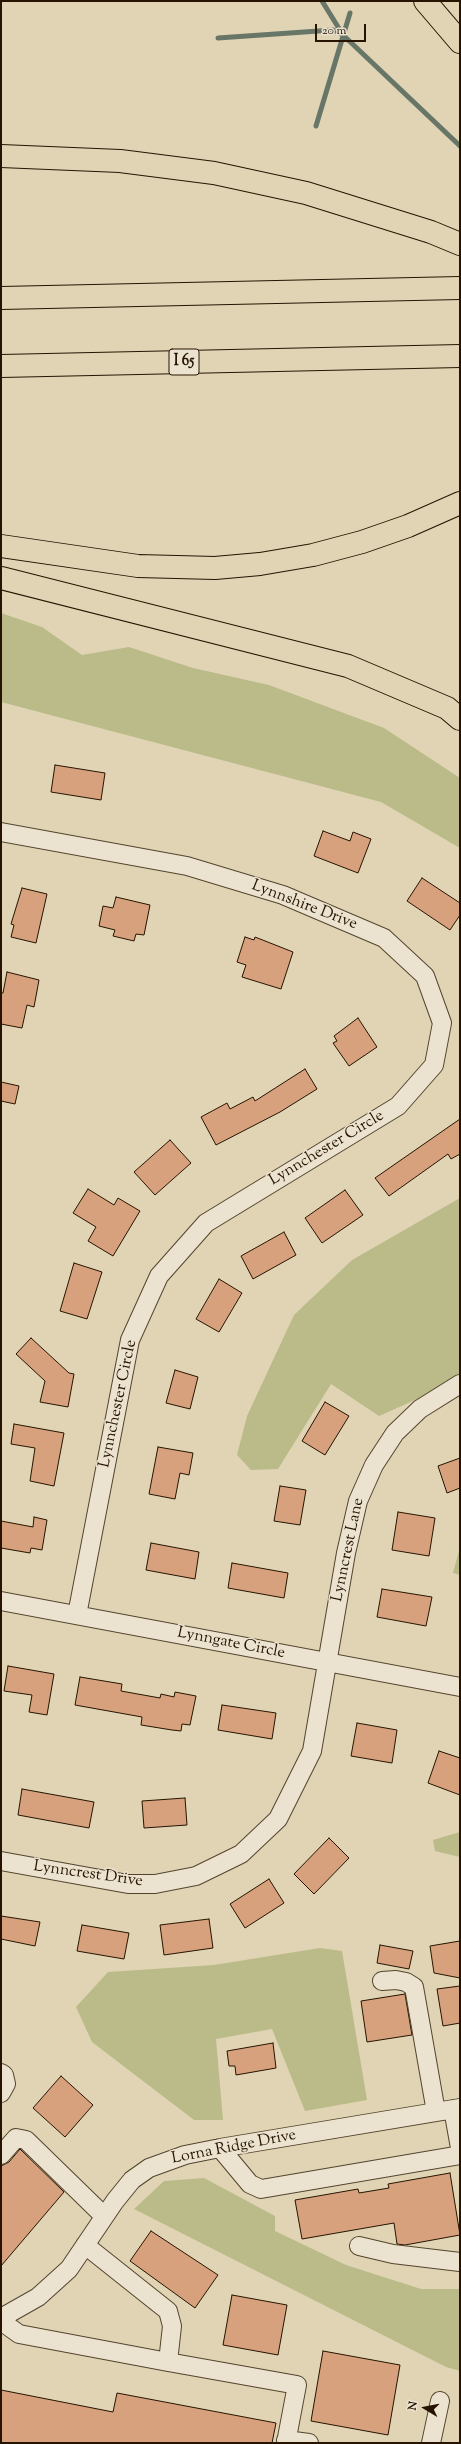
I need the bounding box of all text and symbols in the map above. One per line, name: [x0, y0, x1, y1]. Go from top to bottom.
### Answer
scale bar: [317, 16, 368, 42]
text: 20 m: [322, 22, 346, 40]
road number: I 65: [169, 349, 199, 375]
street label: Lynnshire Drive: [248, 877, 360, 935]
street label: Lynnchester Circle: [266, 1107, 388, 1191]
street label: Lynnchester Circle: [96, 1338, 142, 1470]
street label: Lynncrest Lane: [329, 1496, 369, 1604]
street label: Lynngate Circle: [176, 1624, 286, 1664]
street label: Lynncrest Drive: [32, 1858, 144, 1892]
street label: Lorna Ridge Drive: [170, 2127, 298, 2169]
north arrow: [405, 2388, 445, 2428]
text: N: [405, 2400, 422, 2412]

